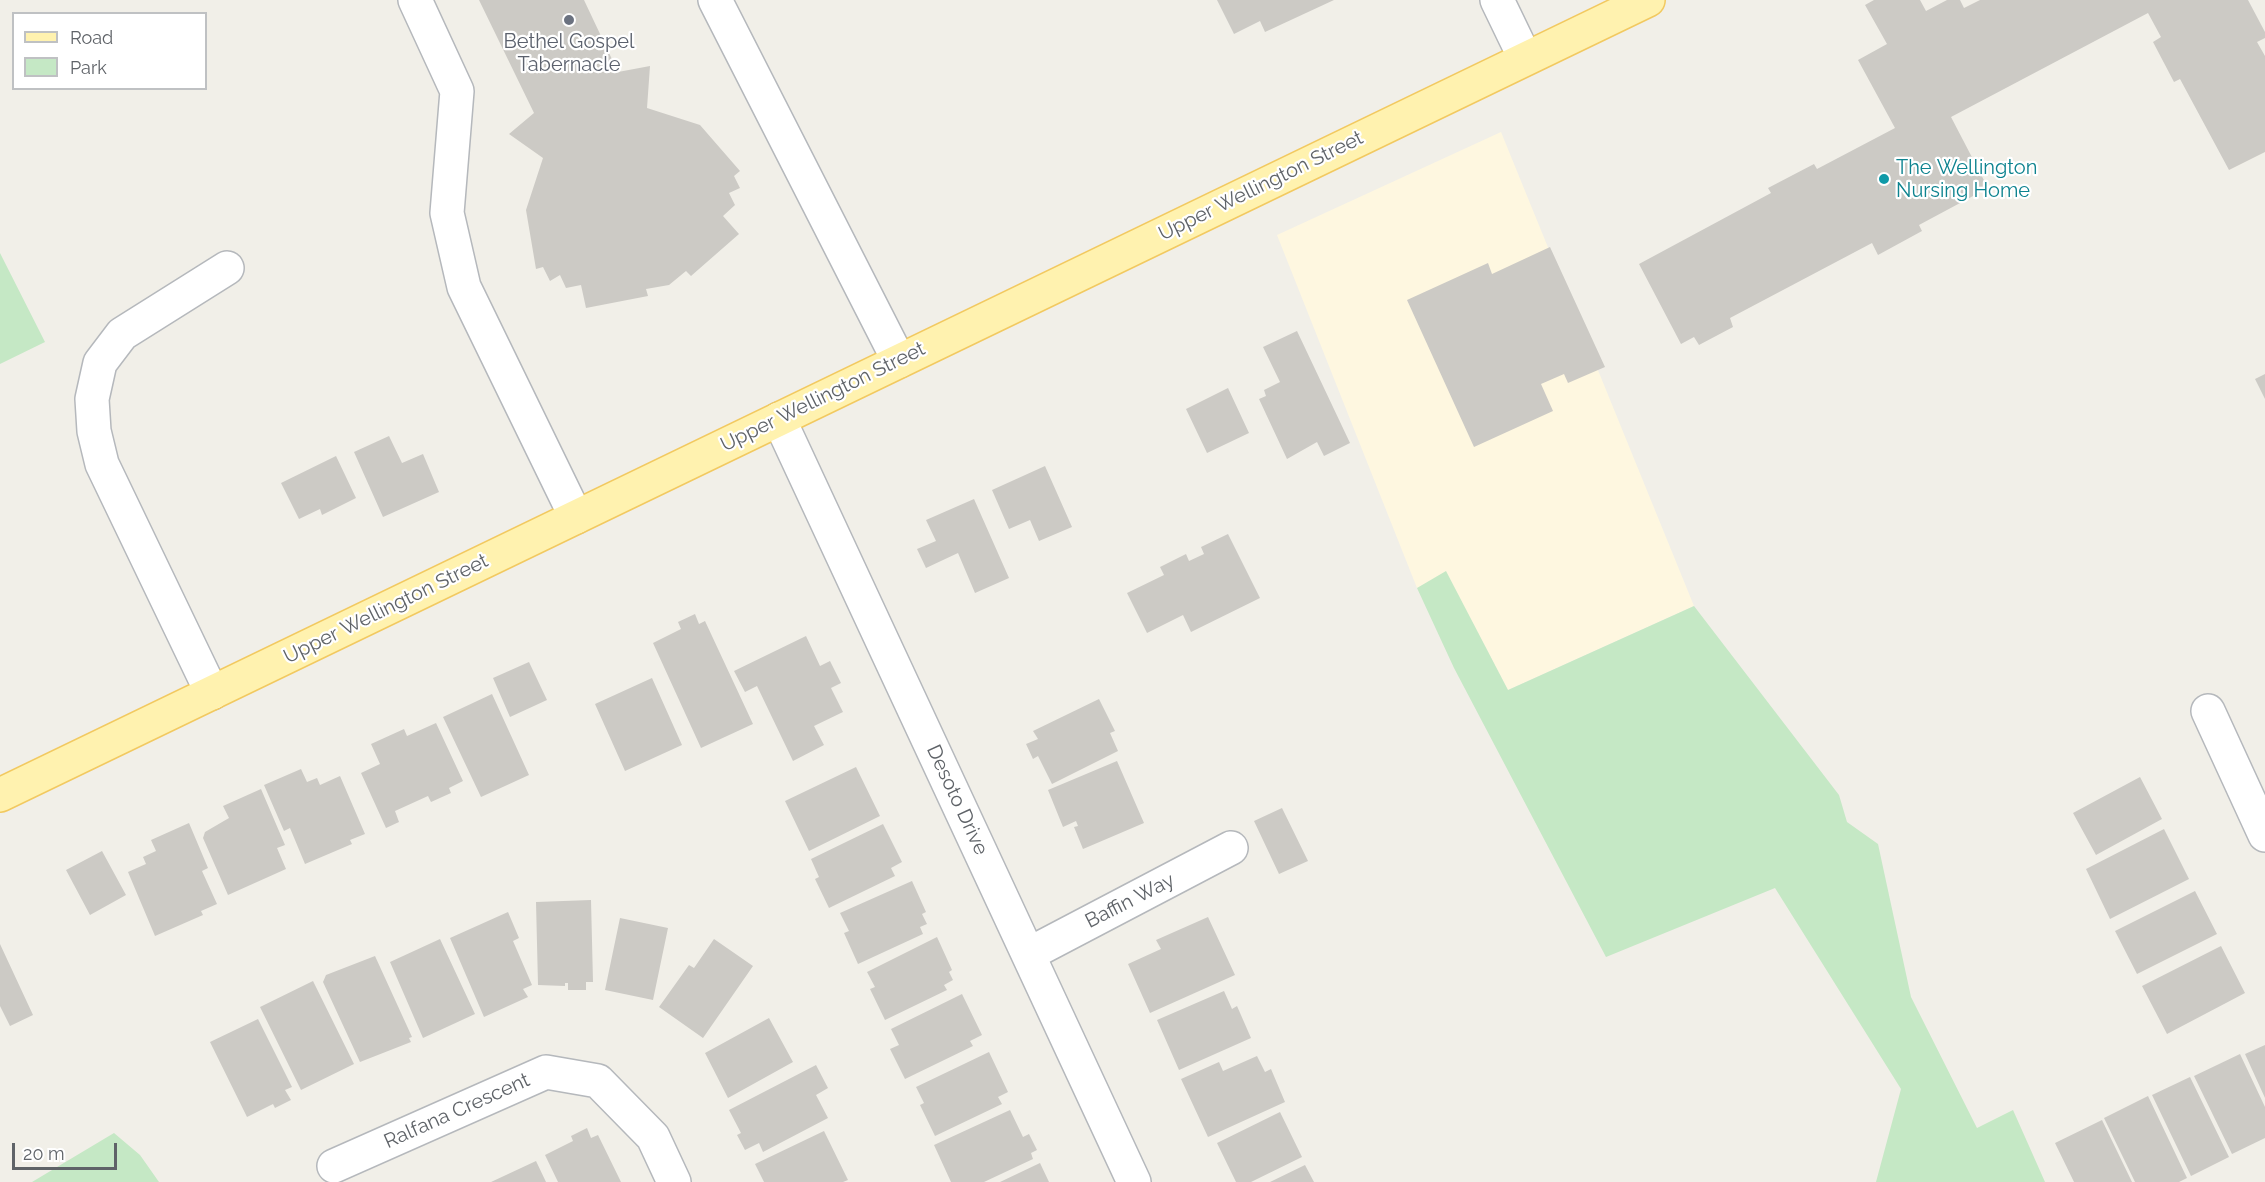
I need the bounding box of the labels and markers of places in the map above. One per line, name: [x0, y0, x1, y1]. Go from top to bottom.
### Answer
marker: Bethel Gospel Tabernacle: [562, 13, 576, 27]
place label: Bethel Gospel Tabernacle: [503, 30, 635, 77]
place label: The Wellington Nursing Home: [1896, 156, 2037, 203]
marker: The Wellington Nursing Home: [1877, 172, 1891, 186]

